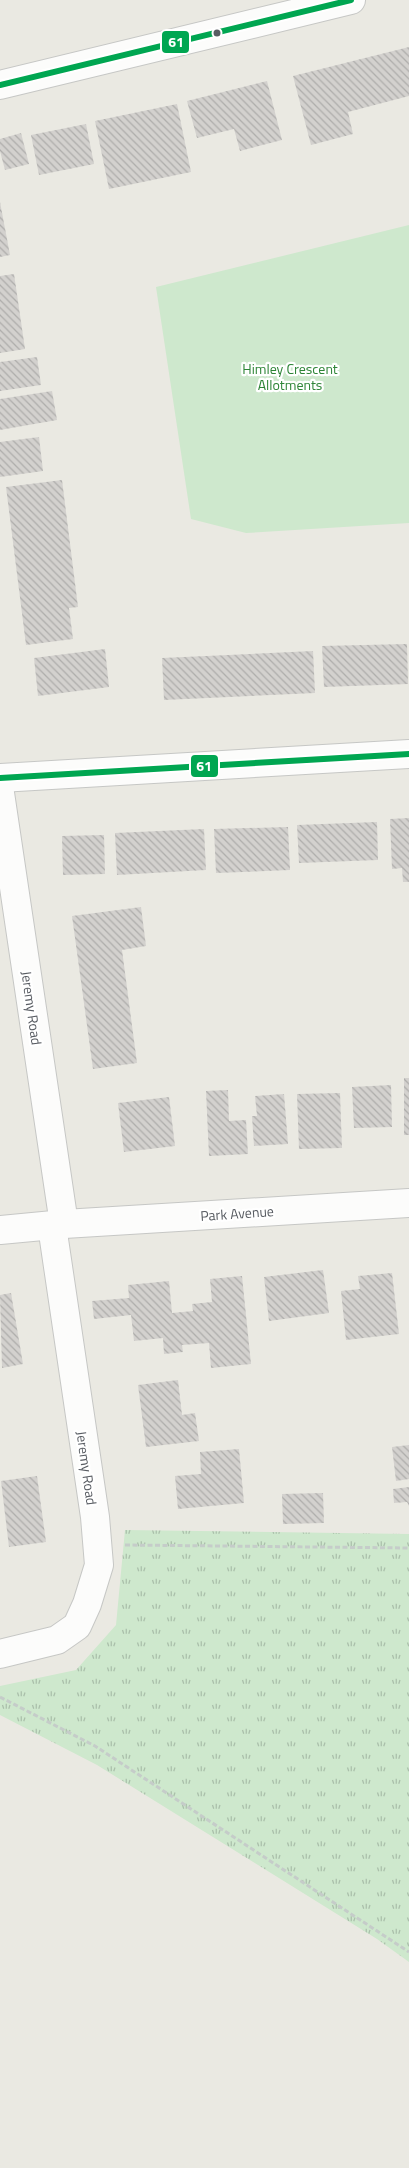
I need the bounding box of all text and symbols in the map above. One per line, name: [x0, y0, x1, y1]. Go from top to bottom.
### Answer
unlabelled marker: [212, 28, 222, 38]
line badge: 61: [161, 30, 190, 54]
text: 61: [168, 31, 184, 52]
park label: Himley Crescent Allotments: [242, 358, 338, 395]
line badge: 61: [190, 754, 219, 778]
text: 61: [196, 755, 212, 776]
street label: Jeremy Road: [16, 970, 48, 1046]
street label: Park Avenue: [200, 1200, 274, 1226]
street label: Jeremy Road: [71, 1430, 103, 1506]

